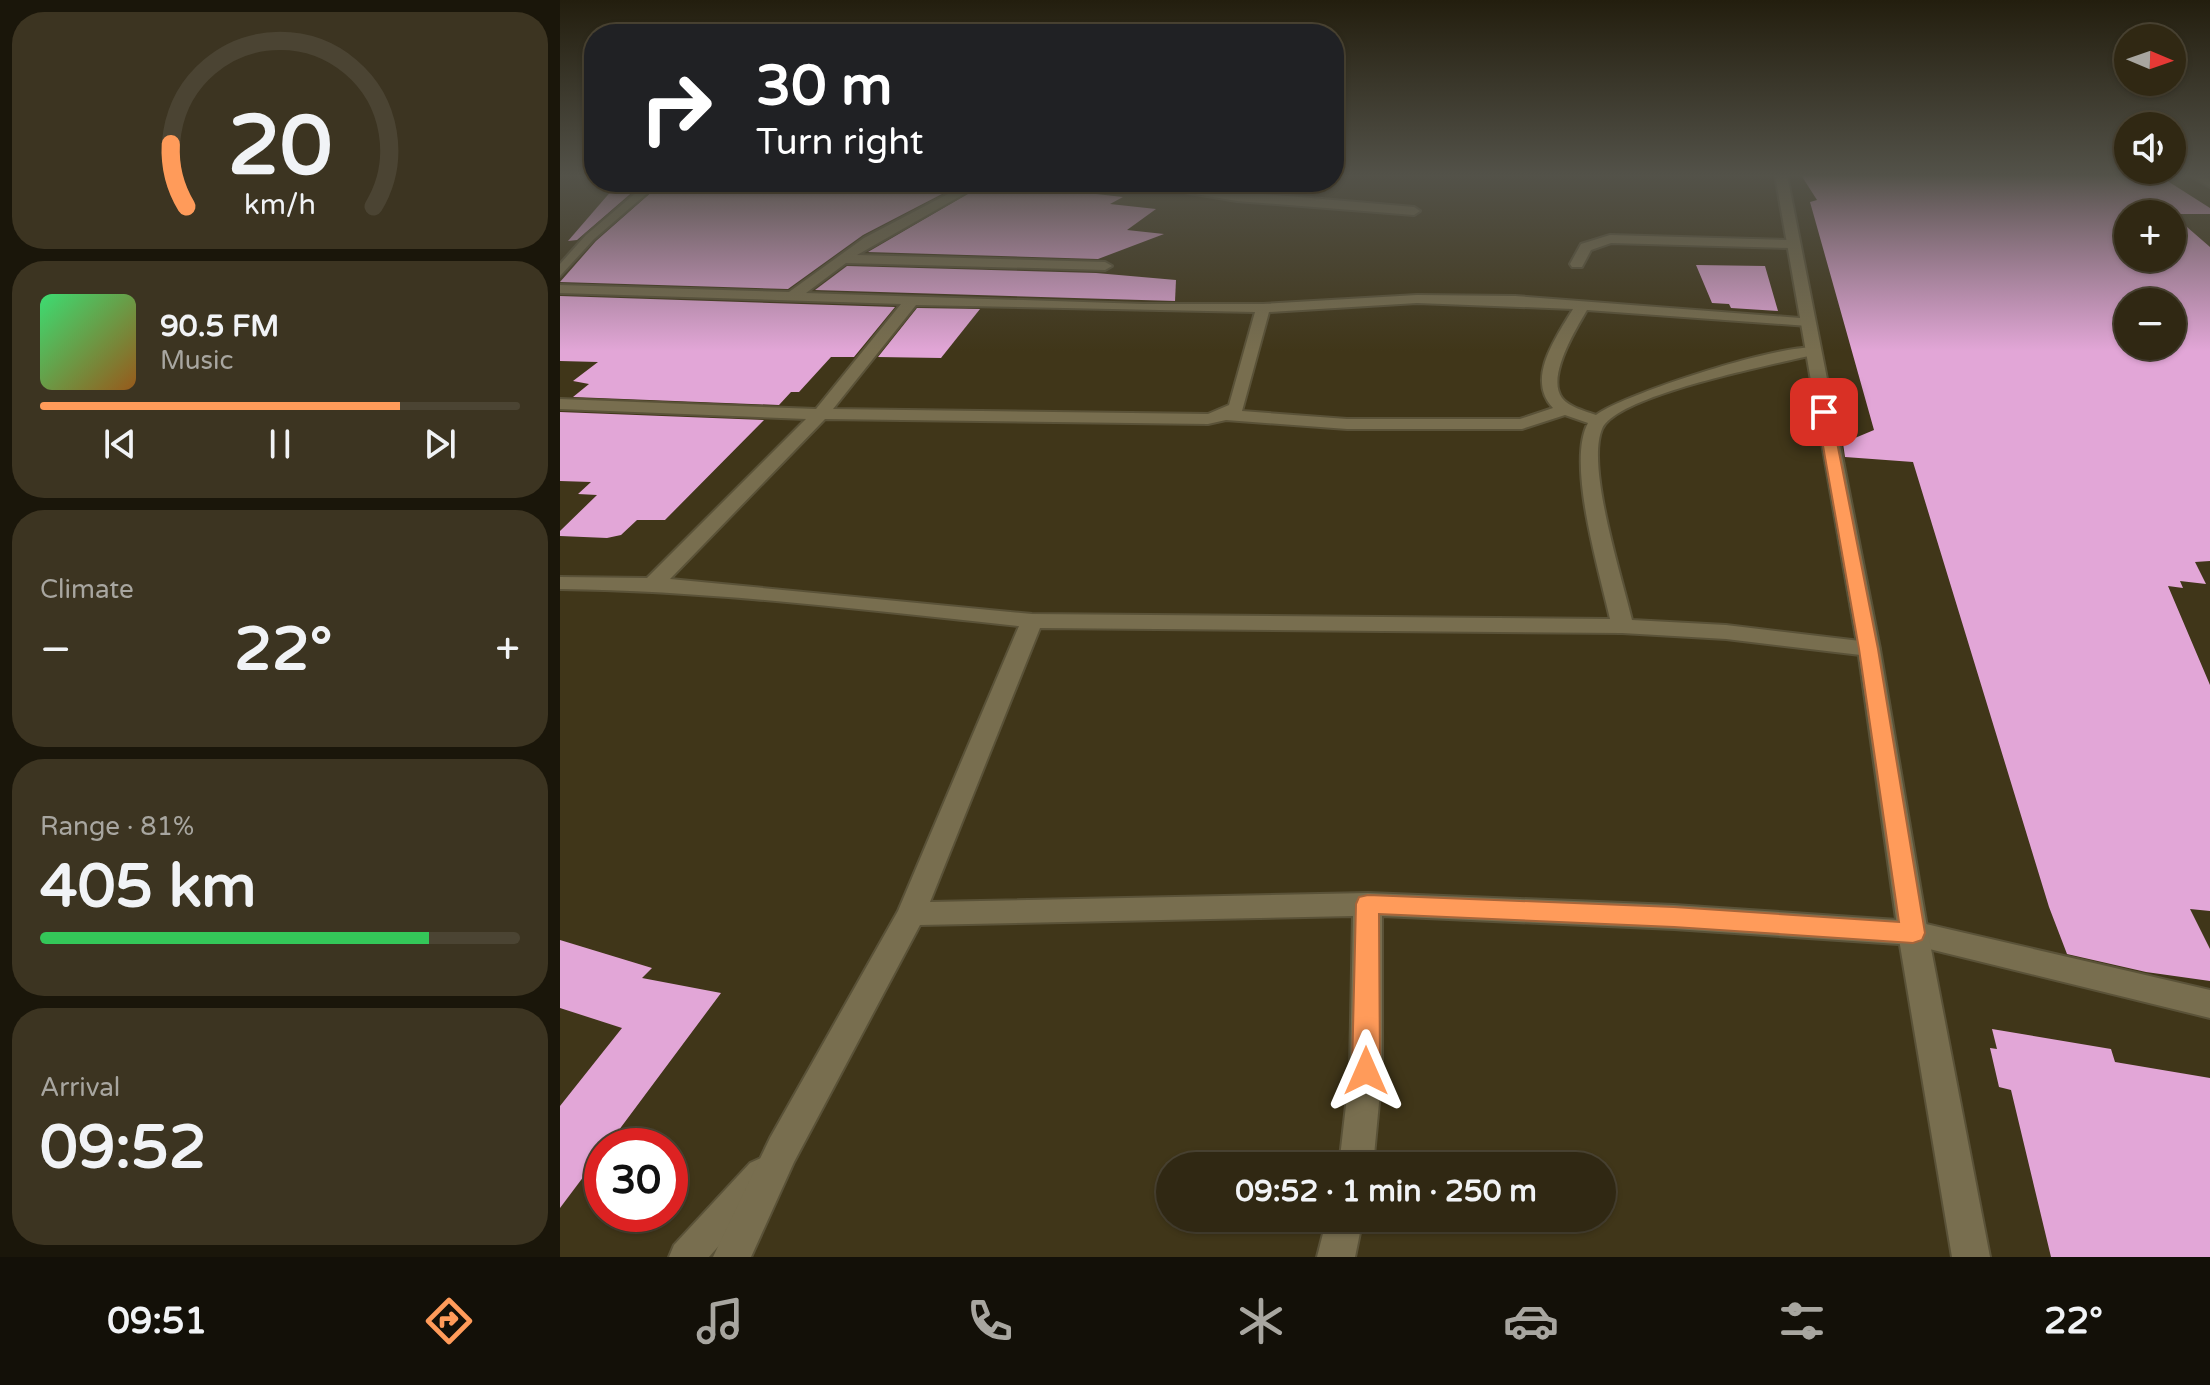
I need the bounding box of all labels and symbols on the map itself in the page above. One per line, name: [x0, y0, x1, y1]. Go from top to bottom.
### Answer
north arrow: [2114, 24, 2186, 96]
pin: [1790, 378, 1858, 446]
position arrow: [1324, 1029, 1408, 1113]
speed limit sign: 30: [584, 1128, 688, 1232]

